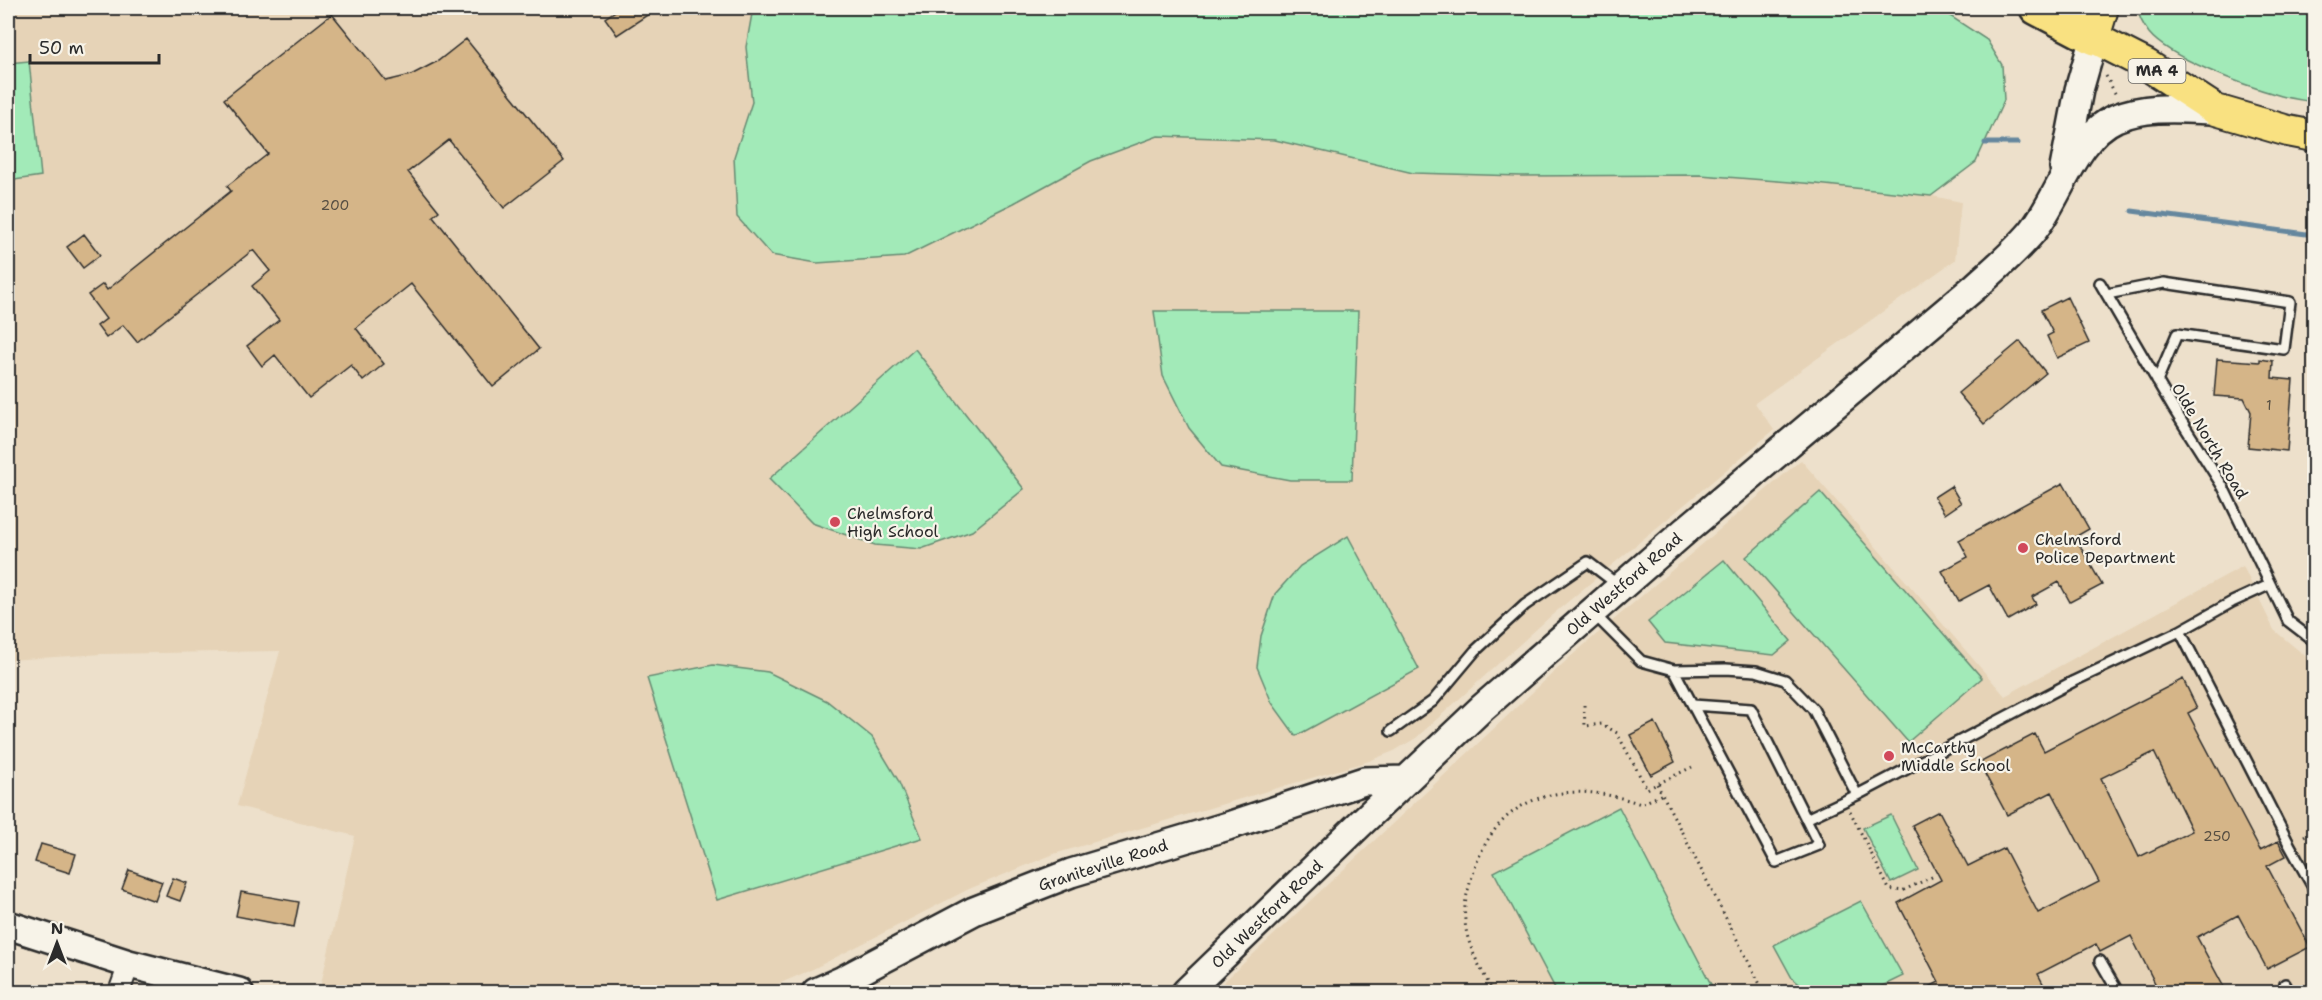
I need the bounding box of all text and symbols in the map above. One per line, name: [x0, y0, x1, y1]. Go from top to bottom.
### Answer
scale bar: [30, 27, 159, 65]
text: 50 m: [39, 36, 84, 60]
road number: MA 4: [2128, 59, 2186, 83]
house number: 200: [321, 196, 349, 214]
street label: Olde North Road: [2167, 379, 2253, 503]
house number: 1: [2266, 396, 2272, 414]
place label: Chelmsford High School: [847, 503, 939, 542]
marker: Chelmsford High School: [828, 515, 842, 529]
street label: Old Westford Road: [1561, 528, 1687, 640]
place label: Chelmsford Police Department: [2035, 529, 2176, 568]
marker: Chelmsford Police Department: [2016, 541, 2030, 555]
place label: McCarthy Middle School: [1901, 737, 2011, 776]
marker: McCarthy Middle School: [1882, 749, 1896, 763]
house number: 250: [2203, 827, 2231, 845]
street label: Graniteville Road: [1036, 834, 1170, 896]
street label: Old Westford Road: [1207, 855, 1327, 973]
north arrow: [27, 913, 87, 973]
text: N: [51, 918, 63, 939]

